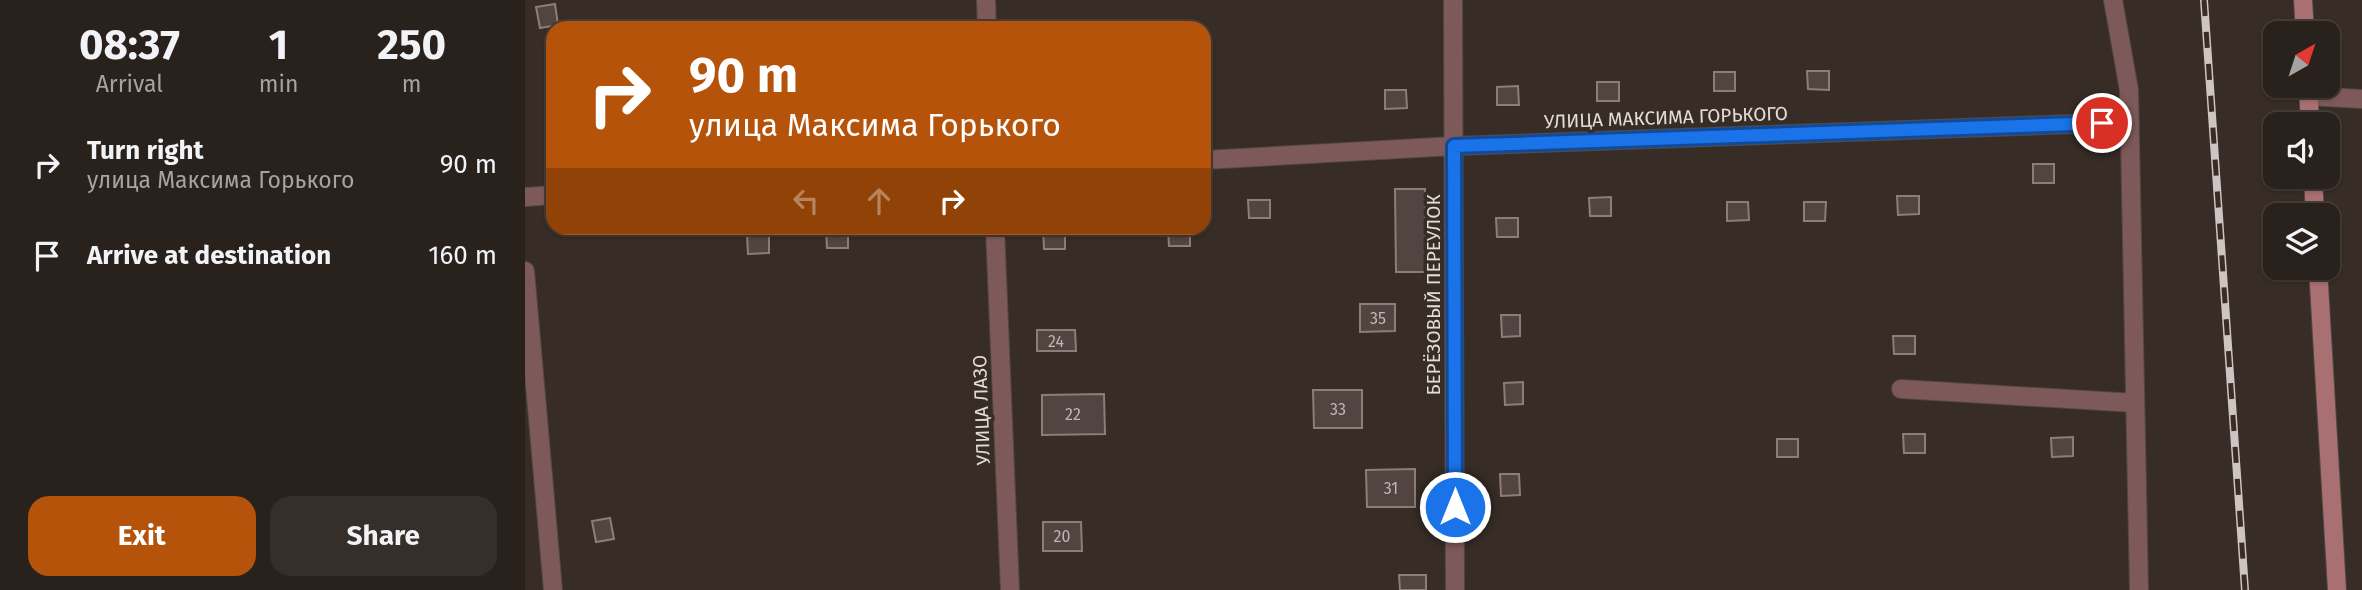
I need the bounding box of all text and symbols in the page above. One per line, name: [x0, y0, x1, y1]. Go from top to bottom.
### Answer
text: 08:37: [79, 20, 180, 70]
text: 1: [269, 20, 288, 70]
text: 250: [377, 20, 446, 70]
north arrow: [2263, 21, 2340, 98]
map controls: [2263, 21, 2340, 280]
text: 90 m: [689, 46, 798, 105]
icon: right: [574, 49, 665, 140]
text: Arrival: [96, 70, 163, 98]
text: min: [259, 70, 298, 98]
text: m: [402, 70, 422, 98]
pin: [2072, 93, 2132, 153]
street label: УЛИЦА МАКСИМА ГОРЬКОГО: [1544, 102, 1788, 133]
icon: arrive: [2083, 104, 2121, 142]
text: улица Максима Горького: [689, 106, 1061, 144]
button: sound: [2263, 112, 2340, 189]
text: Turn right: [87, 135, 204, 166]
icon: right: [28, 146, 66, 184]
text: 90 m: [440, 149, 497, 180]
text: улица Максима Горького: [87, 166, 354, 194]
icon: left: [787, 182, 825, 220]
icon: ahead: [860, 182, 898, 220]
icon: right: [933, 182, 971, 220]
street label: БЕРЁЗОВЫЙ ПЕРЕУЛОК: [1422, 194, 1445, 396]
button: layers: [2263, 203, 2340, 280]
icon: arrive: [28, 237, 66, 275]
text: Arrive at destination: [87, 240, 331, 271]
text: 160 m: [428, 240, 497, 271]
house number: 35: [1370, 309, 1386, 328]
house number: 24: [1048, 332, 1064, 351]
street label: УЛИЦА ЛАЗО: [968, 354, 995, 466]
house number: 33: [1330, 400, 1346, 419]
house number: 22: [1065, 405, 1081, 424]
position arrow: [1418, 470, 1492, 544]
house number: 31: [1384, 479, 1398, 498]
button: Exit: [28, 496, 256, 576]
button: Share: [270, 496, 497, 576]
house number: 20: [1054, 527, 1070, 546]

